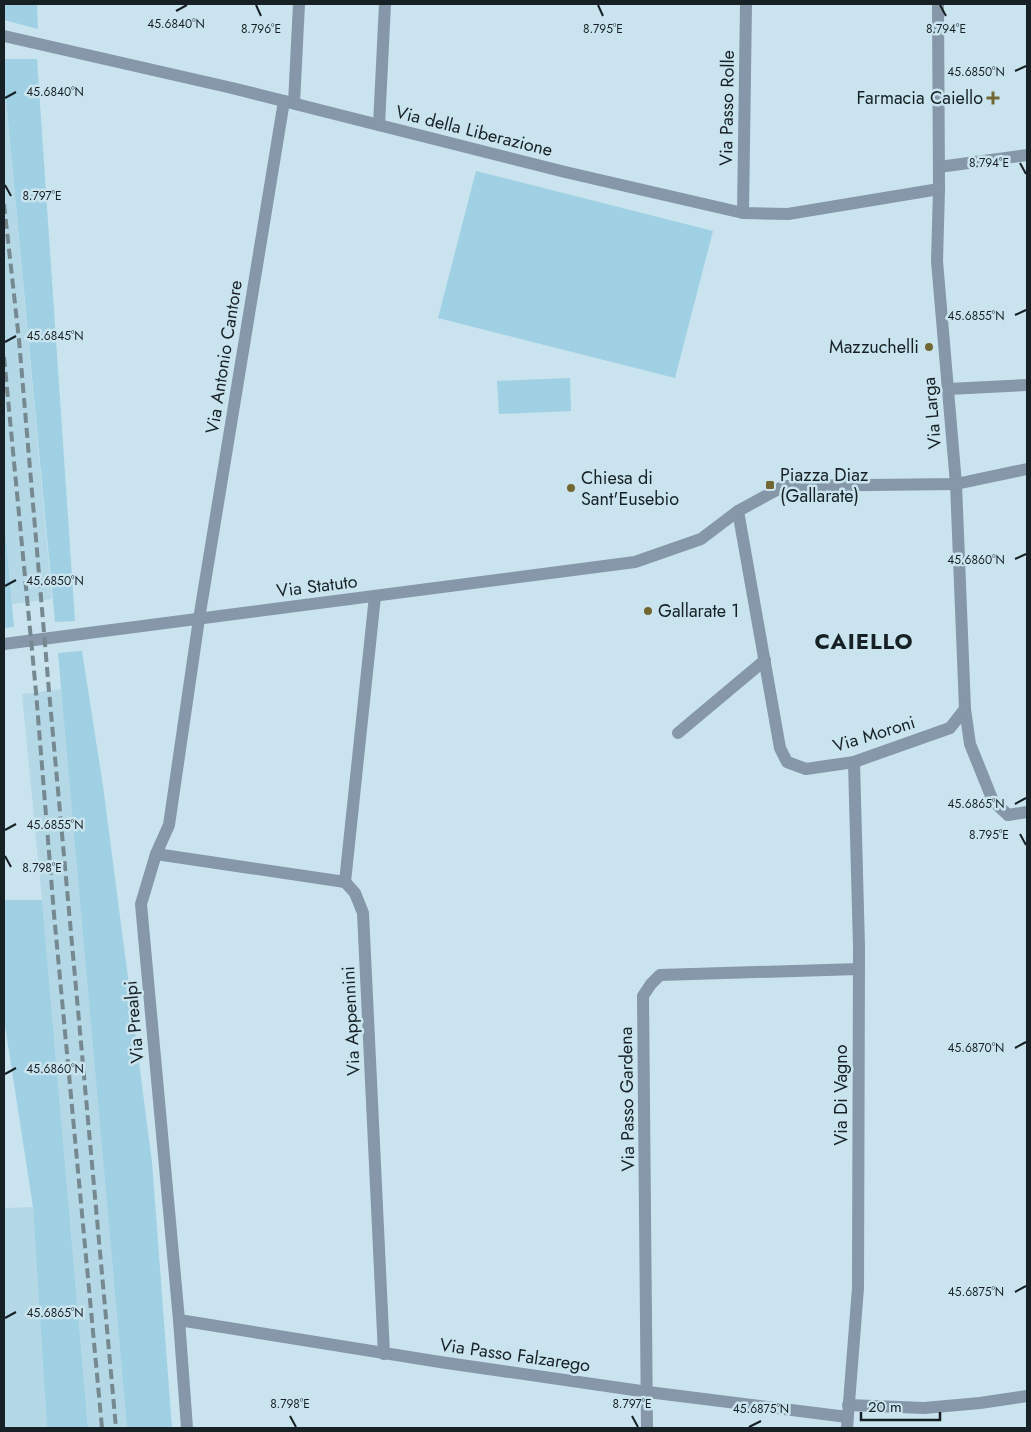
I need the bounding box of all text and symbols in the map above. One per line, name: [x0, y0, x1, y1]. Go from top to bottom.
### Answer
text: 45.6840°N: [147, 15, 205, 33]
text: 8.796°E: [241, 20, 281, 38]
text: 8.795°E: [583, 20, 623, 38]
text: 8.794°E: [926, 20, 966, 38]
street label: Via Passo Rolle: [713, 50, 741, 166]
text: 45.6850°N: [947, 63, 1005, 81]
text: 45.6840°N: [26, 83, 84, 101]
place label: Farmacia Caiello: [857, 85, 983, 111]
marker: Farmacia Caiello: [987, 92, 999, 104]
street label: Via della Liberazione: [393, 99, 555, 163]
text: 8.794°E: [969, 154, 1009, 172]
text: 8.797°E: [22, 187, 62, 205]
street label: Via Antonio Cantore: [199, 278, 249, 436]
text: 45.6855°N: [947, 307, 1005, 325]
text: 45.6845°N: [26, 327, 84, 345]
place label: Mazzuchelli: [829, 334, 919, 360]
marker: Mazzuchelli: [923, 341, 935, 353]
street label: Via Larga: [916, 376, 948, 450]
place label: Piazza Diaz (Gallarate): [780, 462, 869, 509]
place label: Chiesa di Sant'Eusebio: [581, 465, 679, 512]
marker: Piazza Diaz (Gallarate): [764, 479, 776, 491]
marker: Chiesa di Sant'Eusebio: [565, 482, 577, 494]
text: 45.6860°N: [947, 551, 1005, 569]
street label: Via Statuto: [275, 568, 359, 604]
text: 45.6850°N: [26, 572, 84, 590]
place label: Gallarate 1: [658, 598, 739, 624]
marker: Gallarate 1: [642, 605, 654, 617]
district label: CAIELLO: [814, 625, 914, 657]
street label: Via Moroni: [830, 709, 918, 759]
text: 45.6865°N: [947, 795, 1005, 813]
text: 45.6855°N: [26, 816, 84, 834]
text: 8.795°E: [969, 826, 1009, 844]
text: 8.798°E: [22, 859, 62, 877]
street label: Via Appennini: [335, 965, 367, 1077]
street label: Via Prealpi: [117, 980, 151, 1064]
street label: Via Passo Gardena: [613, 1026, 641, 1172]
text: 45.6870°N: [948, 1039, 1004, 1057]
street label: Via Di Vagno: [828, 1044, 854, 1146]
text: 45.6860°N: [26, 1060, 84, 1078]
text: 45.6875°N: [948, 1283, 1004, 1301]
text: 45.6865°N: [26, 1304, 84, 1322]
street label: Via Passo Falzarego: [438, 1332, 592, 1378]
scale bar: [861, 1390, 940, 1422]
text: 8.798°E: [270, 1395, 310, 1413]
text: 8.797°E: [612, 1395, 652, 1413]
text: 20 m: [868, 1396, 902, 1418]
text: 45.6875°N: [733, 1400, 789, 1418]

